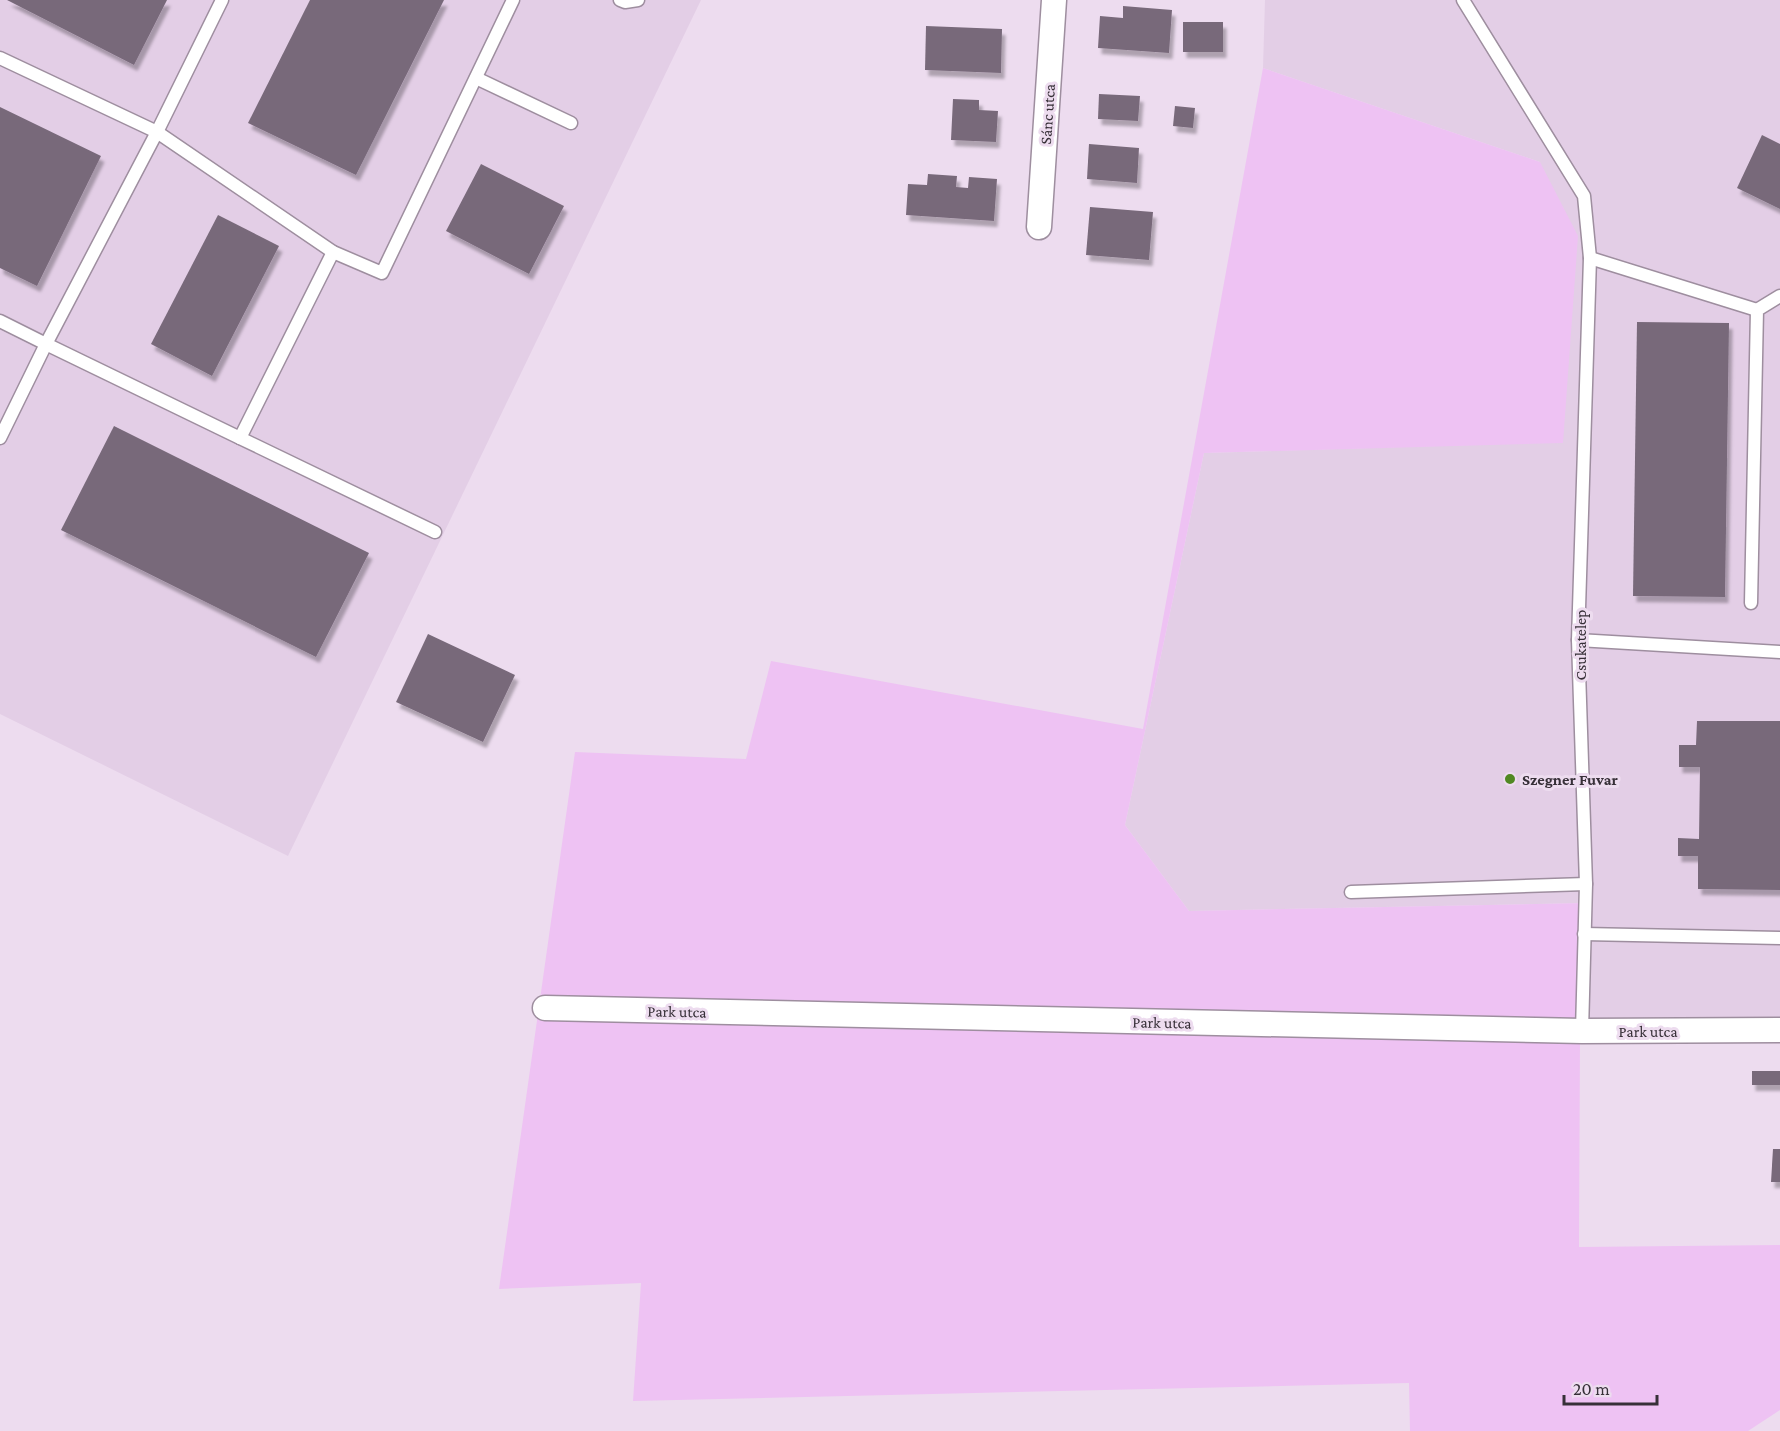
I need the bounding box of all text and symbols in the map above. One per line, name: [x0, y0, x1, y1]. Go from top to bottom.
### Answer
street label: Sánc utca: [1037, 83, 1058, 145]
street label: Csukatelep: [1572, 609, 1590, 681]
place label: Szegner Fuvar: [1522, 771, 1619, 788]
marker: Szegner Fuvar: [1503, 772, 1517, 786]
street label: Park utca: [647, 1002, 707, 1021]
street label: Park utca: [1132, 1013, 1192, 1032]
street label: Park utca: [1618, 1023, 1678, 1040]
scale bar: [1564, 1368, 1657, 1406]
text: 20 m: [1573, 1379, 1610, 1399]

